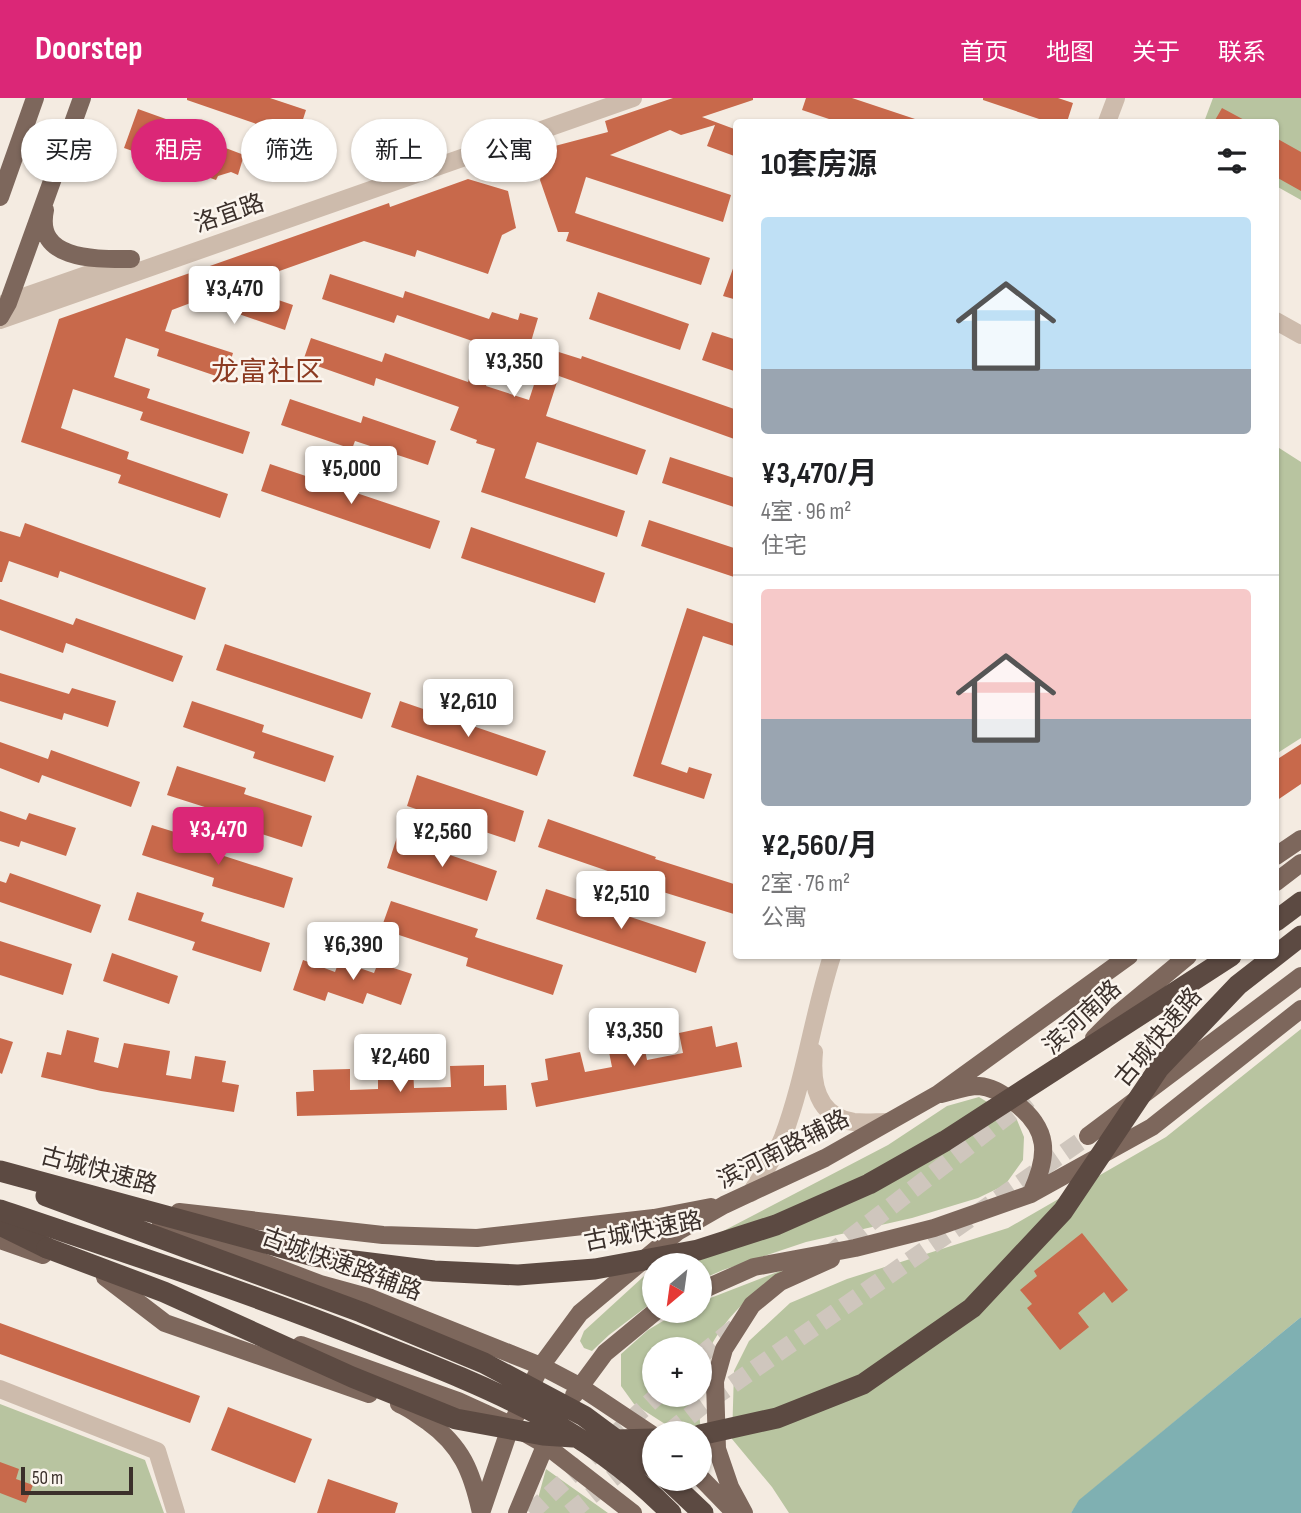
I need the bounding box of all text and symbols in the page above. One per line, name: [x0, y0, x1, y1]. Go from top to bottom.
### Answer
text: Doorstep: [35, 29, 143, 69]
text: 首页: [960, 38, 1008, 67]
text: 地图: [1046, 38, 1094, 67]
text: 关于: [1132, 38, 1180, 67]
text: 联系: [1218, 38, 1266, 67]
chip: 买房: [21, 119, 117, 182]
chip: 租房: [131, 119, 227, 182]
chip: 筛选: [241, 119, 337, 182]
chip: 新上: [351, 119, 447, 182]
chip: 公寓: [461, 119, 557, 182]
icon: filters: [1213, 142, 1251, 180]
text: 10套房源: [761, 147, 877, 183]
street label: 洛宜路: [190, 188, 268, 239]
icon: home: [943, 263, 1069, 389]
pin: ¥3,470: [177, 266, 291, 326]
text: ¥3,470: [205, 275, 263, 303]
pin: ¥3,350: [457, 340, 571, 399]
text: ¥3,350: [485, 348, 543, 376]
district label: 龙富社区: [211, 356, 323, 389]
pin: ¥5,000: [294, 446, 408, 506]
text: ¥5,000: [321, 455, 381, 483]
text: ¥3,470/月: [761, 456, 877, 492]
text: 4室 · 96 m²: [761, 498, 851, 526]
text: 住宅: [761, 532, 807, 560]
icon: home: [943, 635, 1069, 761]
pin: ¥2,610: [411, 680, 525, 739]
text: ¥2,610: [439, 688, 497, 716]
pin: ¥3,470: [161, 808, 275, 867]
pin: ¥2,560: [385, 810, 499, 869]
text: ¥3,470: [189, 816, 247, 844]
text: ¥2,560: [412, 818, 472, 846]
text: ¥2,560/月: [761, 828, 878, 864]
text: 2室 · 76 m²: [761, 870, 850, 898]
pin: ¥2,510: [564, 872, 678, 931]
text: ¥2,510: [592, 880, 650, 908]
text: 公寓: [761, 904, 807, 932]
pin: ¥6,390: [296, 922, 410, 982]
text: ¥6,390: [323, 931, 383, 959]
street label: 滨河南路: [1037, 974, 1127, 1061]
street label: 古城快速路: [1109, 982, 1208, 1093]
pin: ¥3,350: [577, 1009, 691, 1068]
text: ¥3,350: [605, 1017, 663, 1045]
pin: ¥2,460: [343, 1034, 457, 1094]
text: ¥2,460: [370, 1043, 430, 1071]
street label: 滨河南路辅路: [712, 1104, 854, 1195]
street label: 古城快速路: [37, 1141, 161, 1200]
street label: 古城快速路: [581, 1206, 705, 1257]
street label: 古城快速路辅路: [258, 1222, 426, 1307]
north arrow: [642, 1253, 712, 1323]
map controls: [642, 1253, 712, 1491]
button: +: [642, 1337, 712, 1407]
button: −: [642, 1421, 712, 1491]
scale bar: [21, 1464, 133, 1496]
text: 50 m: [32, 1467, 63, 1490]

